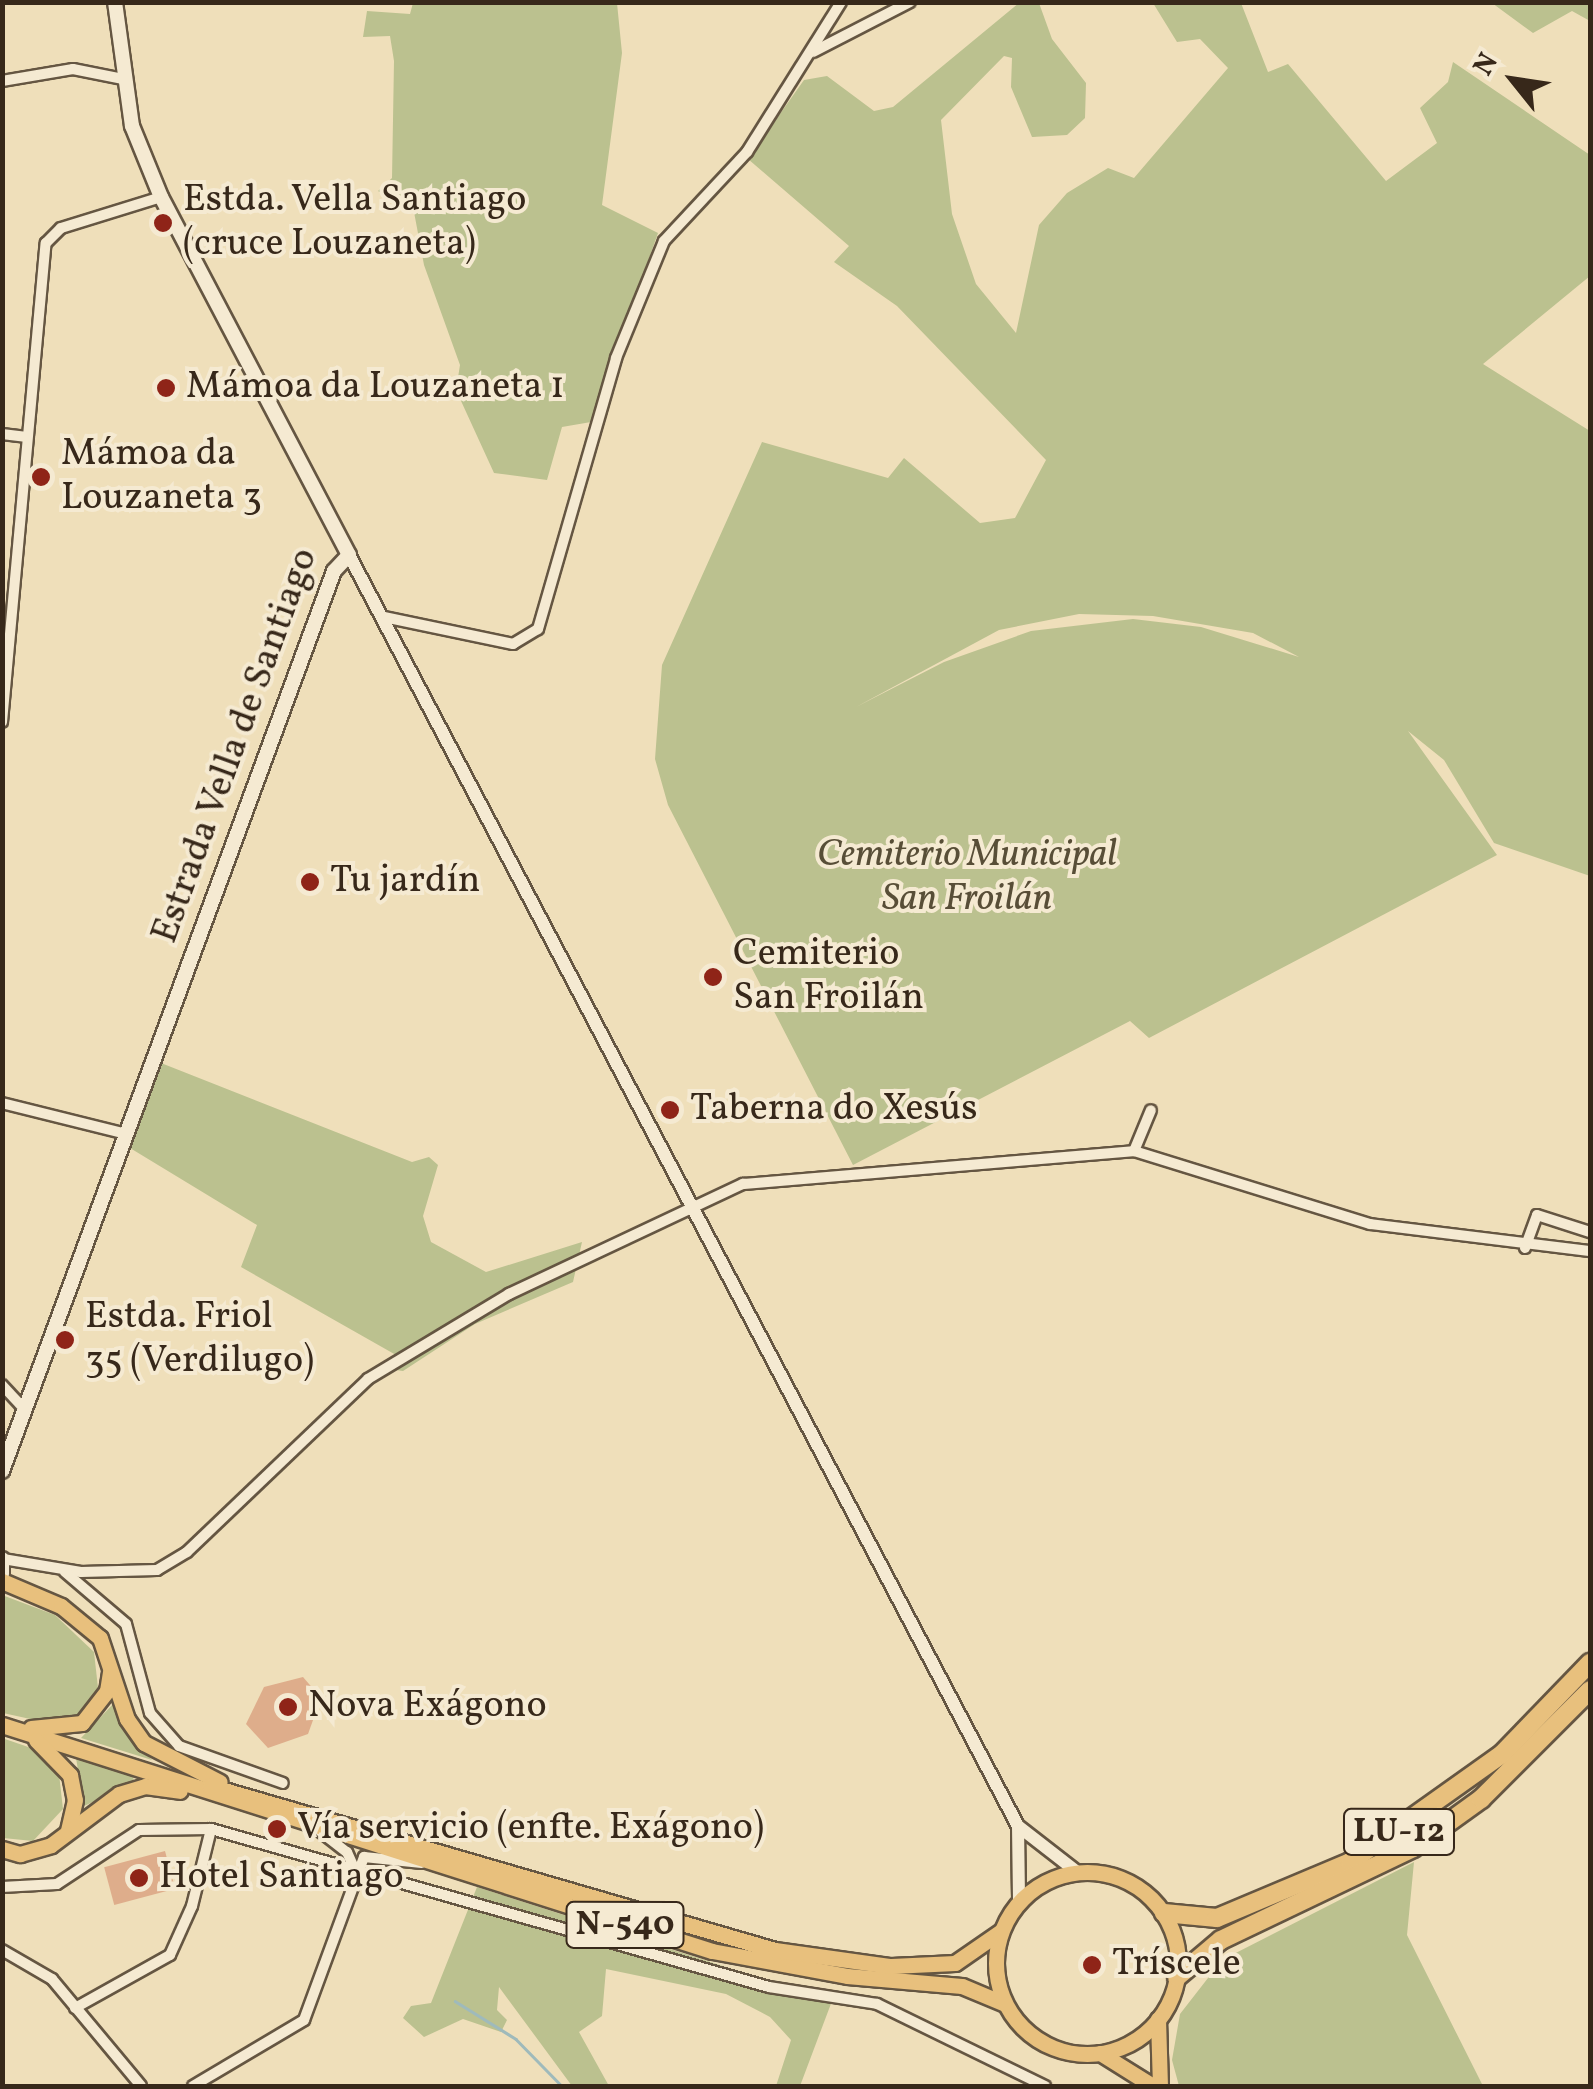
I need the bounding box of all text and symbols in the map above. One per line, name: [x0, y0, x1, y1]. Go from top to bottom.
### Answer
north arrow: [1463, 30, 1563, 130]
text: N: [1465, 46, 1509, 83]
place label: Estda. Vella Santiago (cruce Louzaneta): [183, 178, 528, 268]
marker: Estda. Vella Santiago (cruce Louzaneta): [152, 212, 174, 234]
place label: Mámoa da Louzaneta 1: [186, 365, 565, 411]
marker: Mámoa da Louzaneta 1: [155, 377, 177, 399]
place label: Mámoa da Louzaneta 3: [61, 432, 262, 522]
marker: Mámoa da Louzaneta 3: [30, 466, 52, 488]
street label: Estrada Vella de Santiago: [143, 542, 329, 950]
park label: Cemiterio Municipal San Froilán: [817, 833, 1117, 922]
place label: Tu jardín: [330, 859, 481, 905]
marker: Tu jardín: [299, 871, 321, 893]
place label: Cemiterio San Froilán: [733, 932, 924, 1022]
marker: Cemiterio San Froilán: [702, 966, 724, 988]
place label: Taberna do Xesús: [690, 1087, 977, 1133]
marker: Taberna do Xesús: [659, 1099, 681, 1121]
place label: Estda. Friol 35 (Verdilugo): [85, 1295, 314, 1385]
marker: Estda. Friol 35 (Verdilugo): [54, 1329, 76, 1351]
place label: Nova Exágono: [308, 1684, 547, 1730]
marker: Nova Exágono: [277, 1696, 299, 1718]
road number: LU-12: [1342, 1802, 1456, 1862]
place label: Vía servicio (enfte. Exágono): [297, 1806, 764, 1852]
marker: Vía servicio (enfte. Exágono): [266, 1818, 288, 1840]
place label: Hotel Santiago: [159, 1855, 404, 1901]
marker: Hotel Santiago: [128, 1867, 150, 1889]
road number: N-540: [565, 1895, 685, 1955]
place label: Tríscele: [1112, 1942, 1241, 1988]
marker: Tríscele: [1081, 1954, 1103, 1976]

